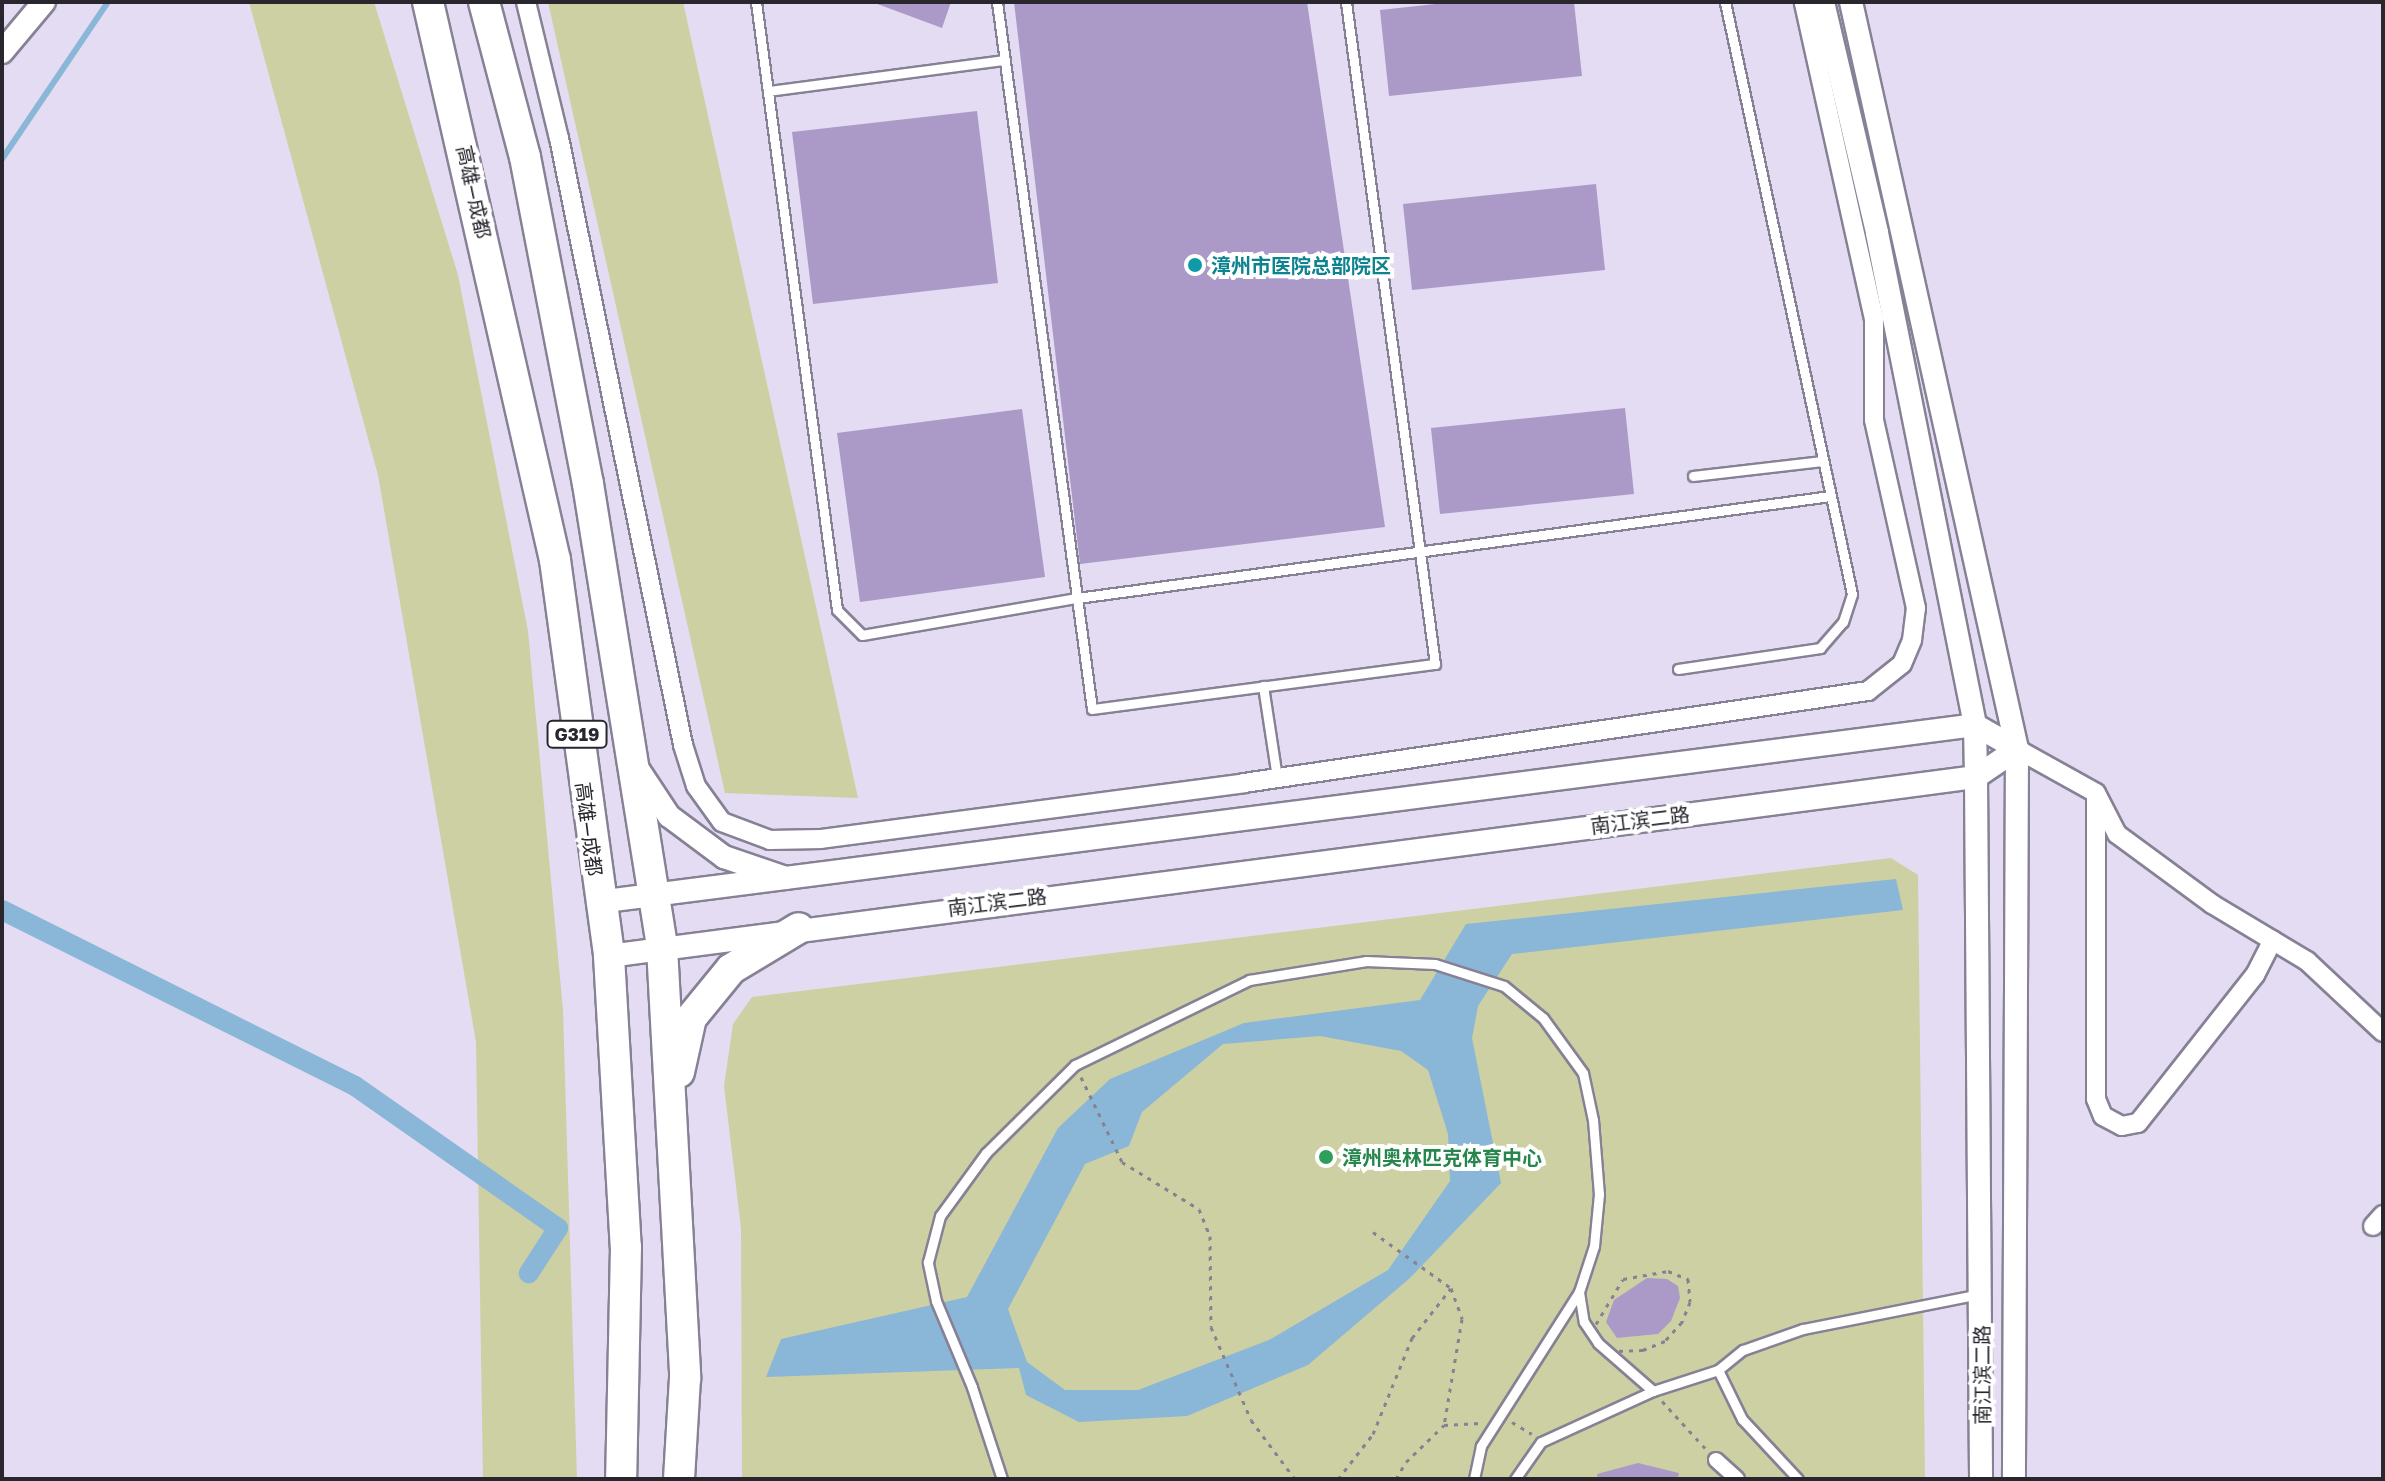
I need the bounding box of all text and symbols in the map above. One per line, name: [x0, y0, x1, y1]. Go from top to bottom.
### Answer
street label: 高雄—成都: [452, 143, 496, 241]
place label: 漳州市医院总部院区: [1211, 253, 1391, 277]
marker: 漳州市医院总部院区: [1186, 256, 1204, 274]
road number: G319: [545, 720, 609, 748]
street label: 高雄—成都: [571, 781, 607, 877]
street label: 南江滨二路: [1589, 802, 1691, 838]
street label: 南江滨二路: [946, 884, 1048, 920]
place label: 漳州奥林匹克体育中心: [1342, 1145, 1542, 1169]
marker: 漳州奥林匹克体育中心: [1317, 1148, 1335, 1166]
street label: 南江滨二路: [1970, 1325, 1994, 1425]

